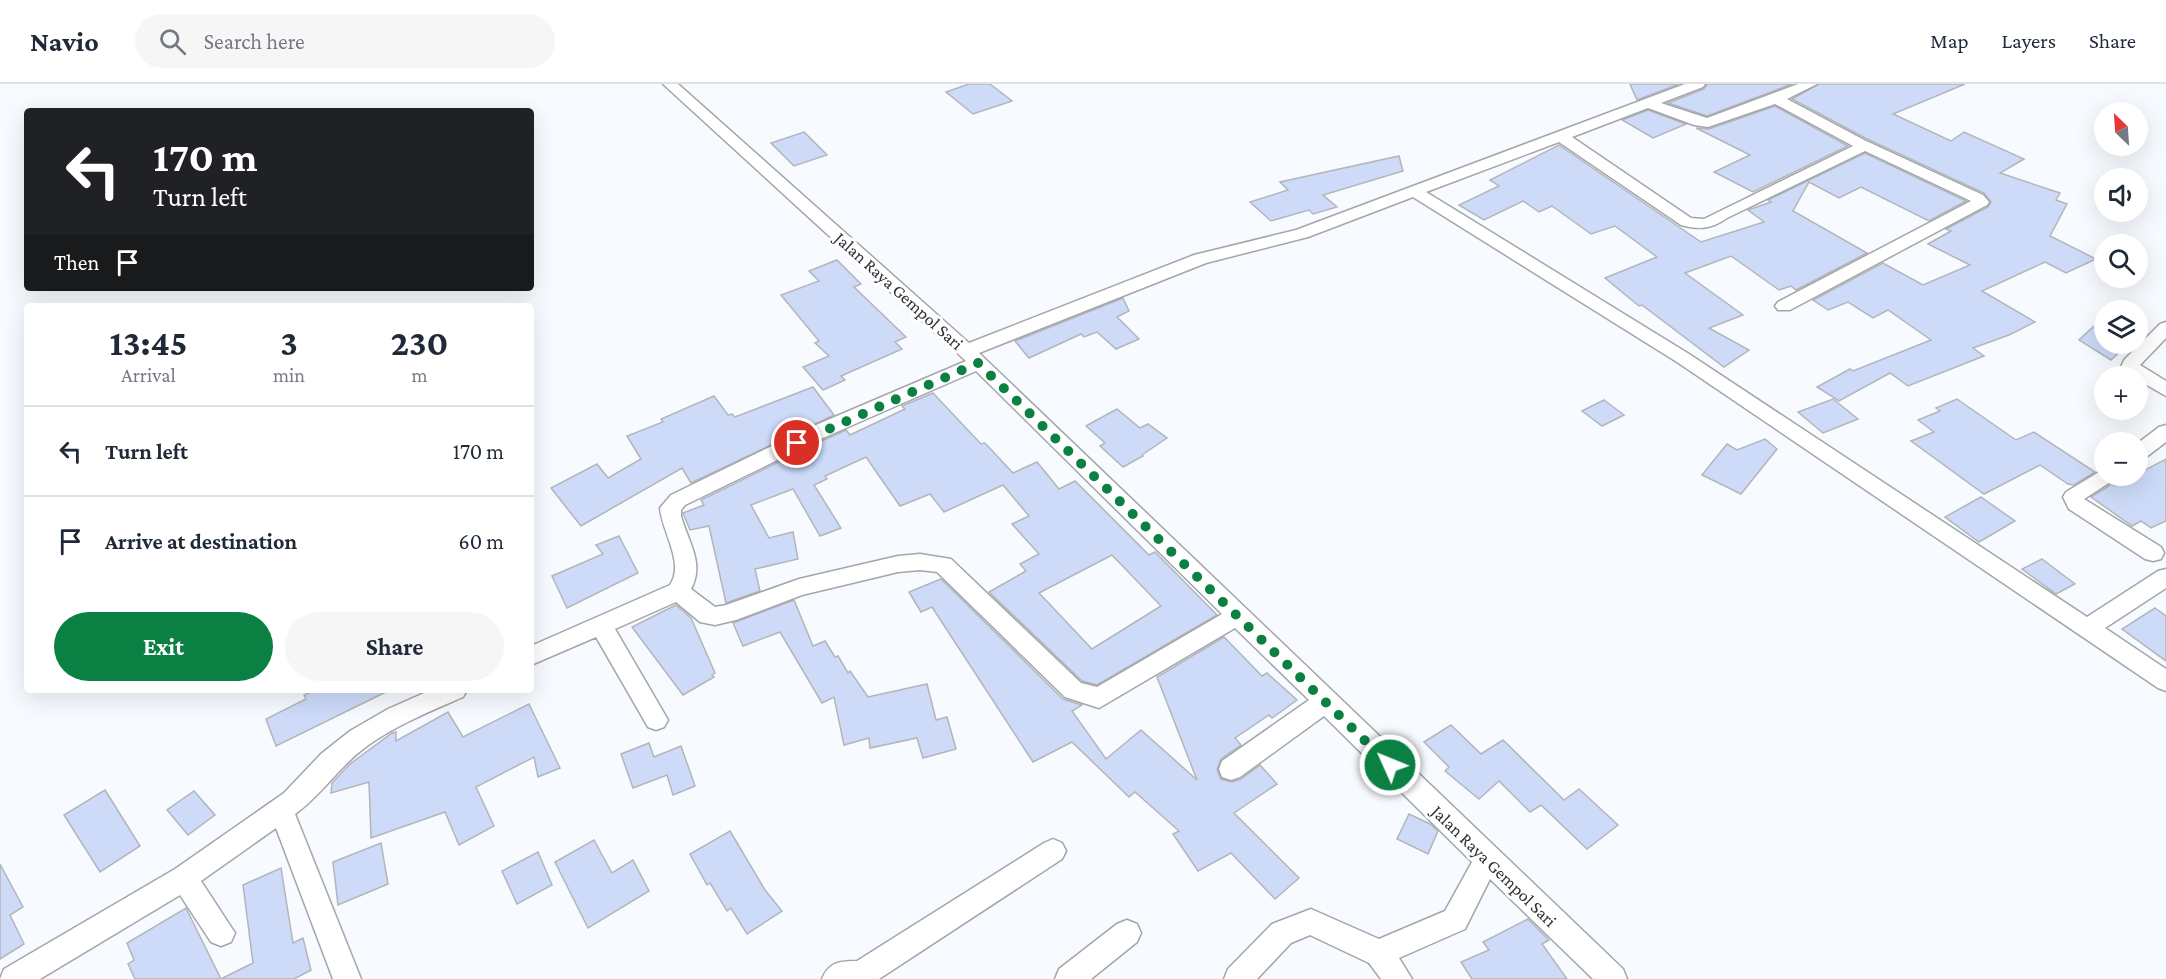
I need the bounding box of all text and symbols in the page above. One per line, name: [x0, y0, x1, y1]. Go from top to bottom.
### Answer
search box: [135, 14, 555, 68]
icon: search: [156, 25, 189, 58]
text: Navio: [30, 26, 99, 57]
text: Search here: [204, 29, 305, 54]
text: Map: [1930, 29, 1969, 53]
text: Layers: [2002, 29, 2056, 53]
text: Share: [2089, 29, 2136, 53]
north arrow: [2094, 102, 2148, 156]
map controls: [2094, 102, 2148, 486]
icon: left: [54, 132, 132, 210]
text: 170 m: [153, 133, 258, 180]
button: sound: [2094, 168, 2148, 222]
text: Turn left: [153, 182, 247, 212]
street label: Jalan Raya Gempol Sari: [829, 227, 968, 354]
button: search: [2094, 234, 2148, 288]
icon: arrive: [111, 246, 144, 279]
text: Then: [54, 250, 99, 275]
button: layers: [2094, 300, 2148, 354]
text: 13:45: [110, 323, 188, 363]
text: 3: [280, 323, 298, 363]
text: 230: [391, 323, 448, 363]
text: Arrival: [121, 364, 176, 386]
text: min: [273, 364, 305, 386]
text: m: [412, 364, 428, 386]
button: +: [2094, 366, 2148, 420]
pin: [771, 417, 822, 468]
icon: arrive: [780, 426, 813, 459]
button: −: [2094, 432, 2148, 486]
icon: left: [54, 435, 87, 468]
text: Turn left: [105, 439, 188, 464]
text: 170 m: [453, 439, 504, 464]
icon: arrive: [54, 525, 87, 558]
text: Arrive at destination: [105, 529, 297, 554]
text: 60 m: [459, 529, 504, 554]
button: Exit: [54, 612, 273, 681]
button: Share: [285, 612, 504, 681]
position arrow: [1358, 733, 1422, 797]
street label: Jalan Raya Gempol Sari: [1426, 800, 1561, 931]

